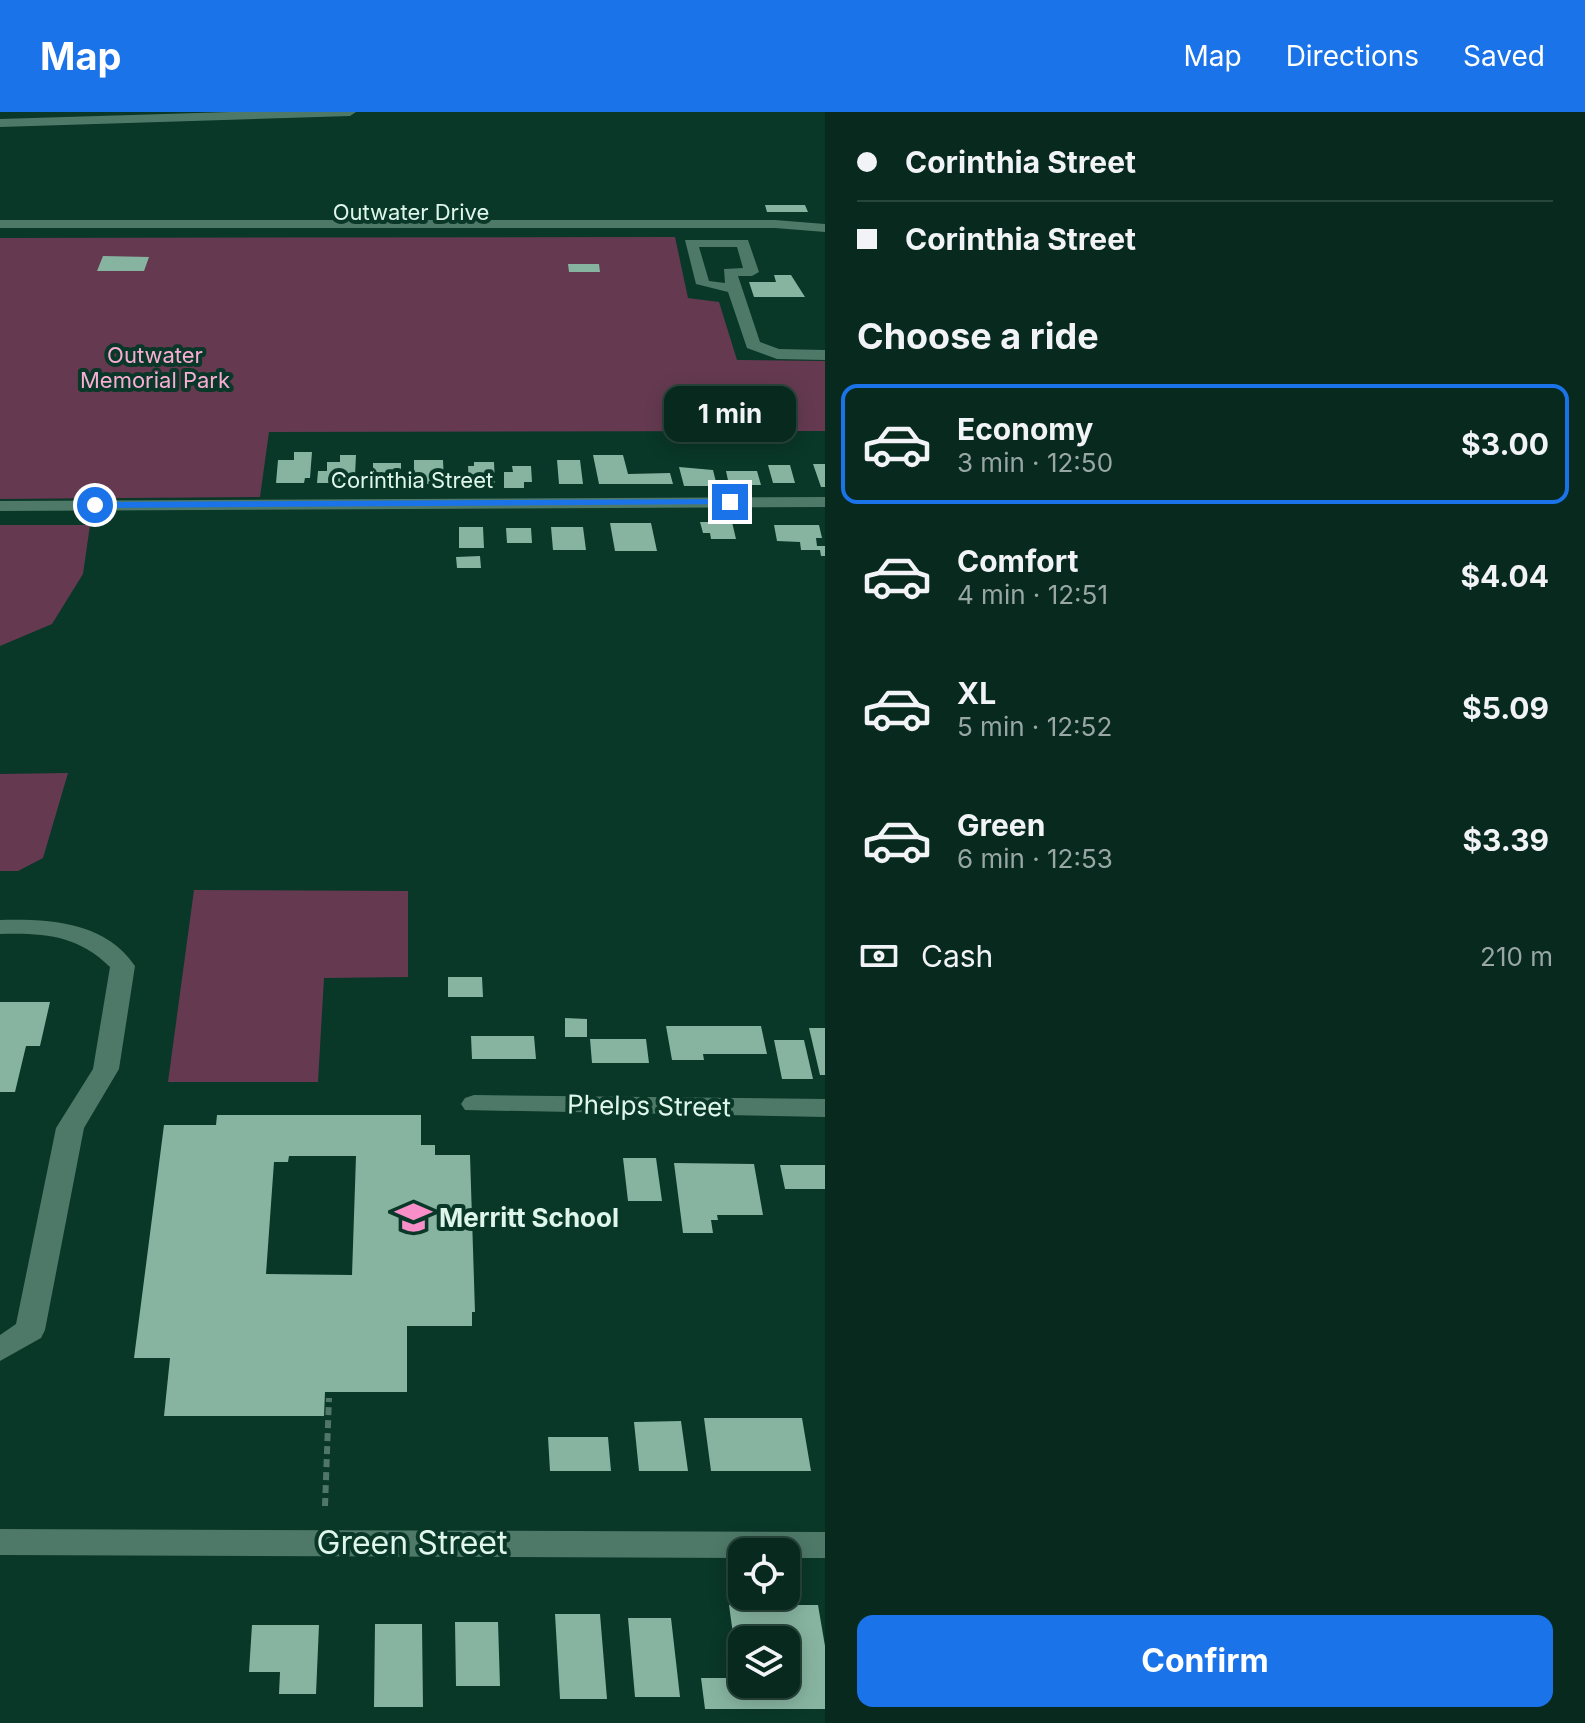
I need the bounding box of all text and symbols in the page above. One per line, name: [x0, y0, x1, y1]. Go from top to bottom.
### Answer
text: Map: [40, 33, 121, 79]
text: Map: [1183, 39, 1242, 73]
text: Directions: [1286, 39, 1419, 73]
text: Saved: [1463, 39, 1545, 73]
text: Corinthia Street: [905, 144, 1136, 180]
street label: Outwater Drive: [333, 199, 489, 225]
text: Corinthia Street: [905, 221, 1136, 257]
text: Choose a ride: [857, 314, 1099, 358]
park label: Outwater Memorial Park: [80, 342, 230, 393]
callout: 1 min: [664, 386, 796, 442]
text: 1 min: [698, 398, 762, 429]
icon: car: [861, 408, 933, 480]
text: Economy: [957, 411, 1093, 447]
text: $3.00: [1461, 426, 1549, 462]
text: 3 min · 12:50: [957, 447, 1113, 478]
street label: Corinthia Street: [331, 467, 493, 493]
route end: [712, 484, 748, 520]
route start: [77, 487, 113, 523]
icon: car: [861, 540, 933, 612]
text: Comfort: [957, 543, 1078, 579]
text: $4.04: [1460, 558, 1549, 594]
text: 4 min · 12:51: [957, 579, 1108, 610]
icon: car: [861, 672, 933, 744]
text: XL: [957, 675, 996, 711]
text: $5.09: [1462, 690, 1549, 726]
text: 5 min · 12:52: [957, 711, 1112, 742]
icon: car: [861, 804, 933, 876]
text: Green: [957, 807, 1045, 843]
text: $3.39: [1462, 822, 1549, 858]
text: 6 min · 12:53: [957, 843, 1113, 874]
icon: cash: [857, 934, 901, 978]
text: Cash: [921, 938, 993, 974]
text: 210 m: [1480, 941, 1553, 972]
street label: Phelps Street: [567, 1089, 731, 1122]
school or university icon: Merritt School: [394, 1199, 432, 1237]
place label: Merritt School: [439, 1202, 619, 1233]
street label: Green Street: [317, 1523, 507, 1562]
map controls: [728, 1538, 800, 1698]
button: locate: [728, 1538, 800, 1610]
button: Confirm: [857, 1615, 1553, 1707]
button: layers: [728, 1626, 800, 1698]

